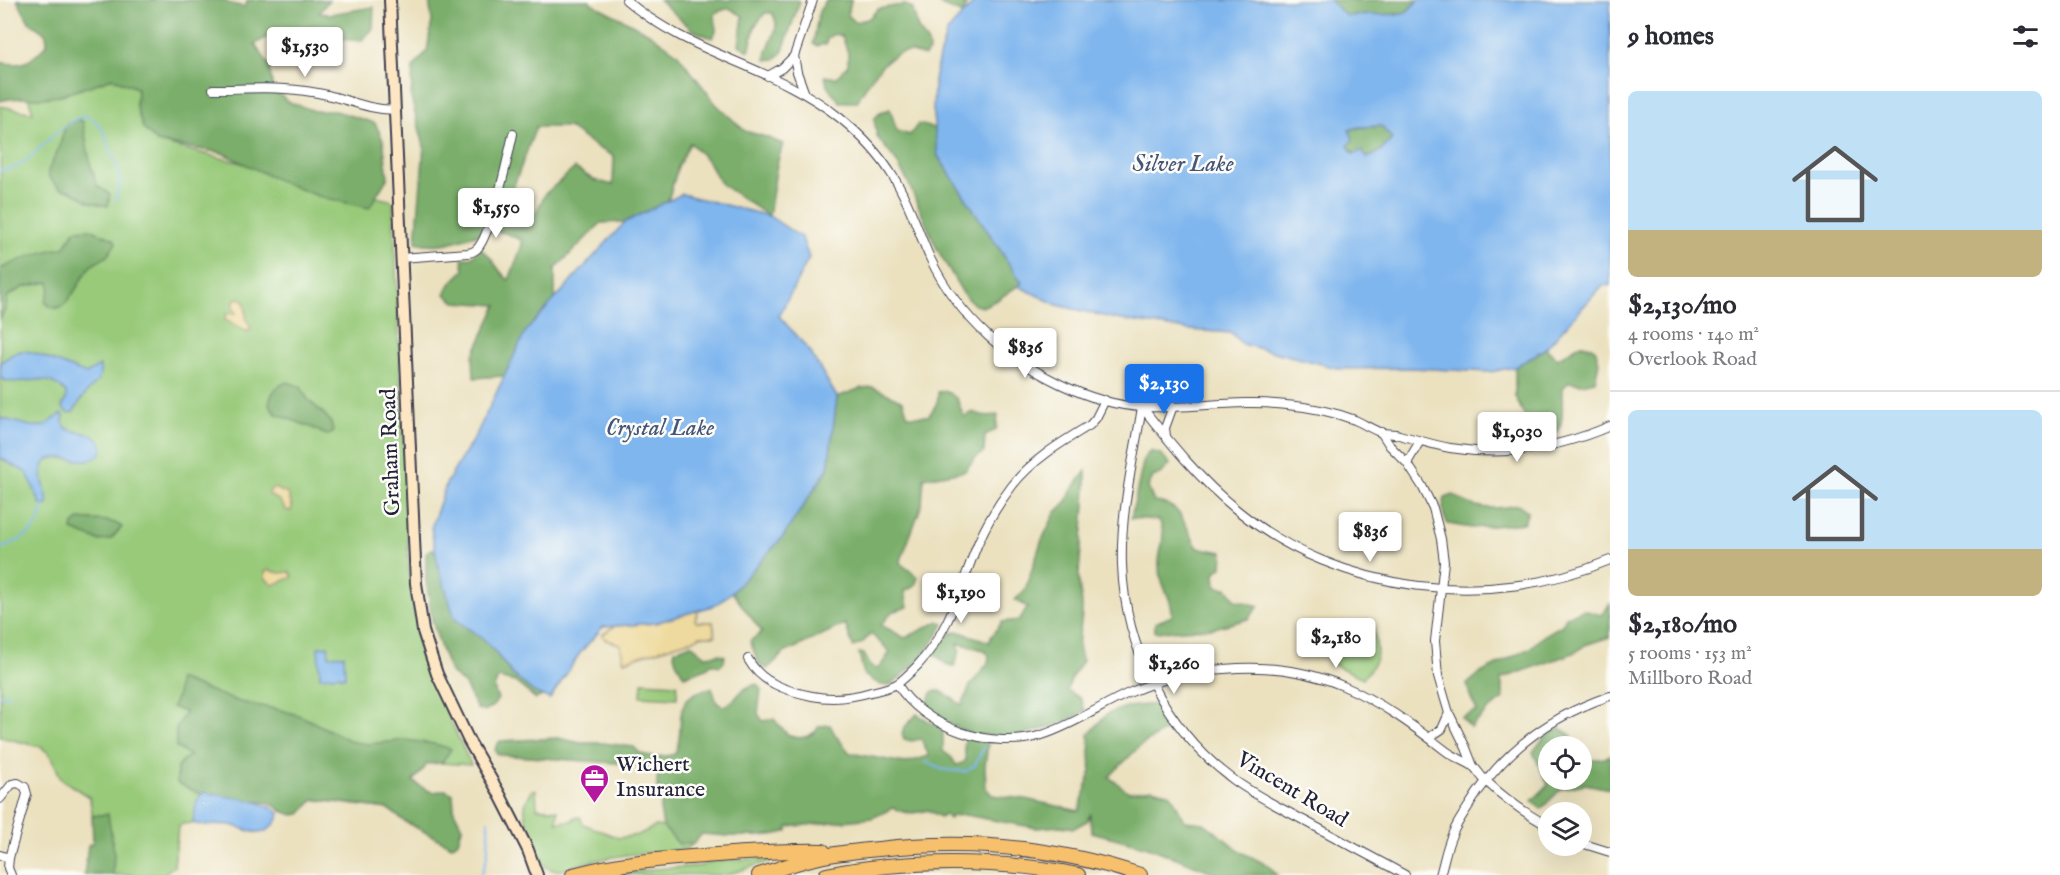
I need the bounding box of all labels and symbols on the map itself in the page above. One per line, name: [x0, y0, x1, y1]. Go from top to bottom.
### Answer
pin: $1,530: [256, 27, 354, 78]
water label: Silver Lake: [1132, 149, 1234, 180]
pin: $1,550: [447, 188, 545, 239]
pin: $836: [989, 328, 1061, 379]
pin: $2,130: [1115, 364, 1213, 415]
street label: Graham Road: [375, 387, 407, 516]
pin: $1,030: [1468, 412, 1566, 463]
water label: Crystal Lake: [606, 413, 714, 444]
pin: $836: [1334, 512, 1406, 563]
pin: $1,190: [912, 573, 1010, 624]
pin: $2,180: [1287, 618, 1385, 669]
pin: $1,260: [1125, 644, 1223, 695]
street label: Vincent Road: [1230, 745, 1353, 834]
place label: Wichert Insurance: [616, 751, 705, 804]
office icon: Wichert Insurance: [579, 762, 611, 804]

